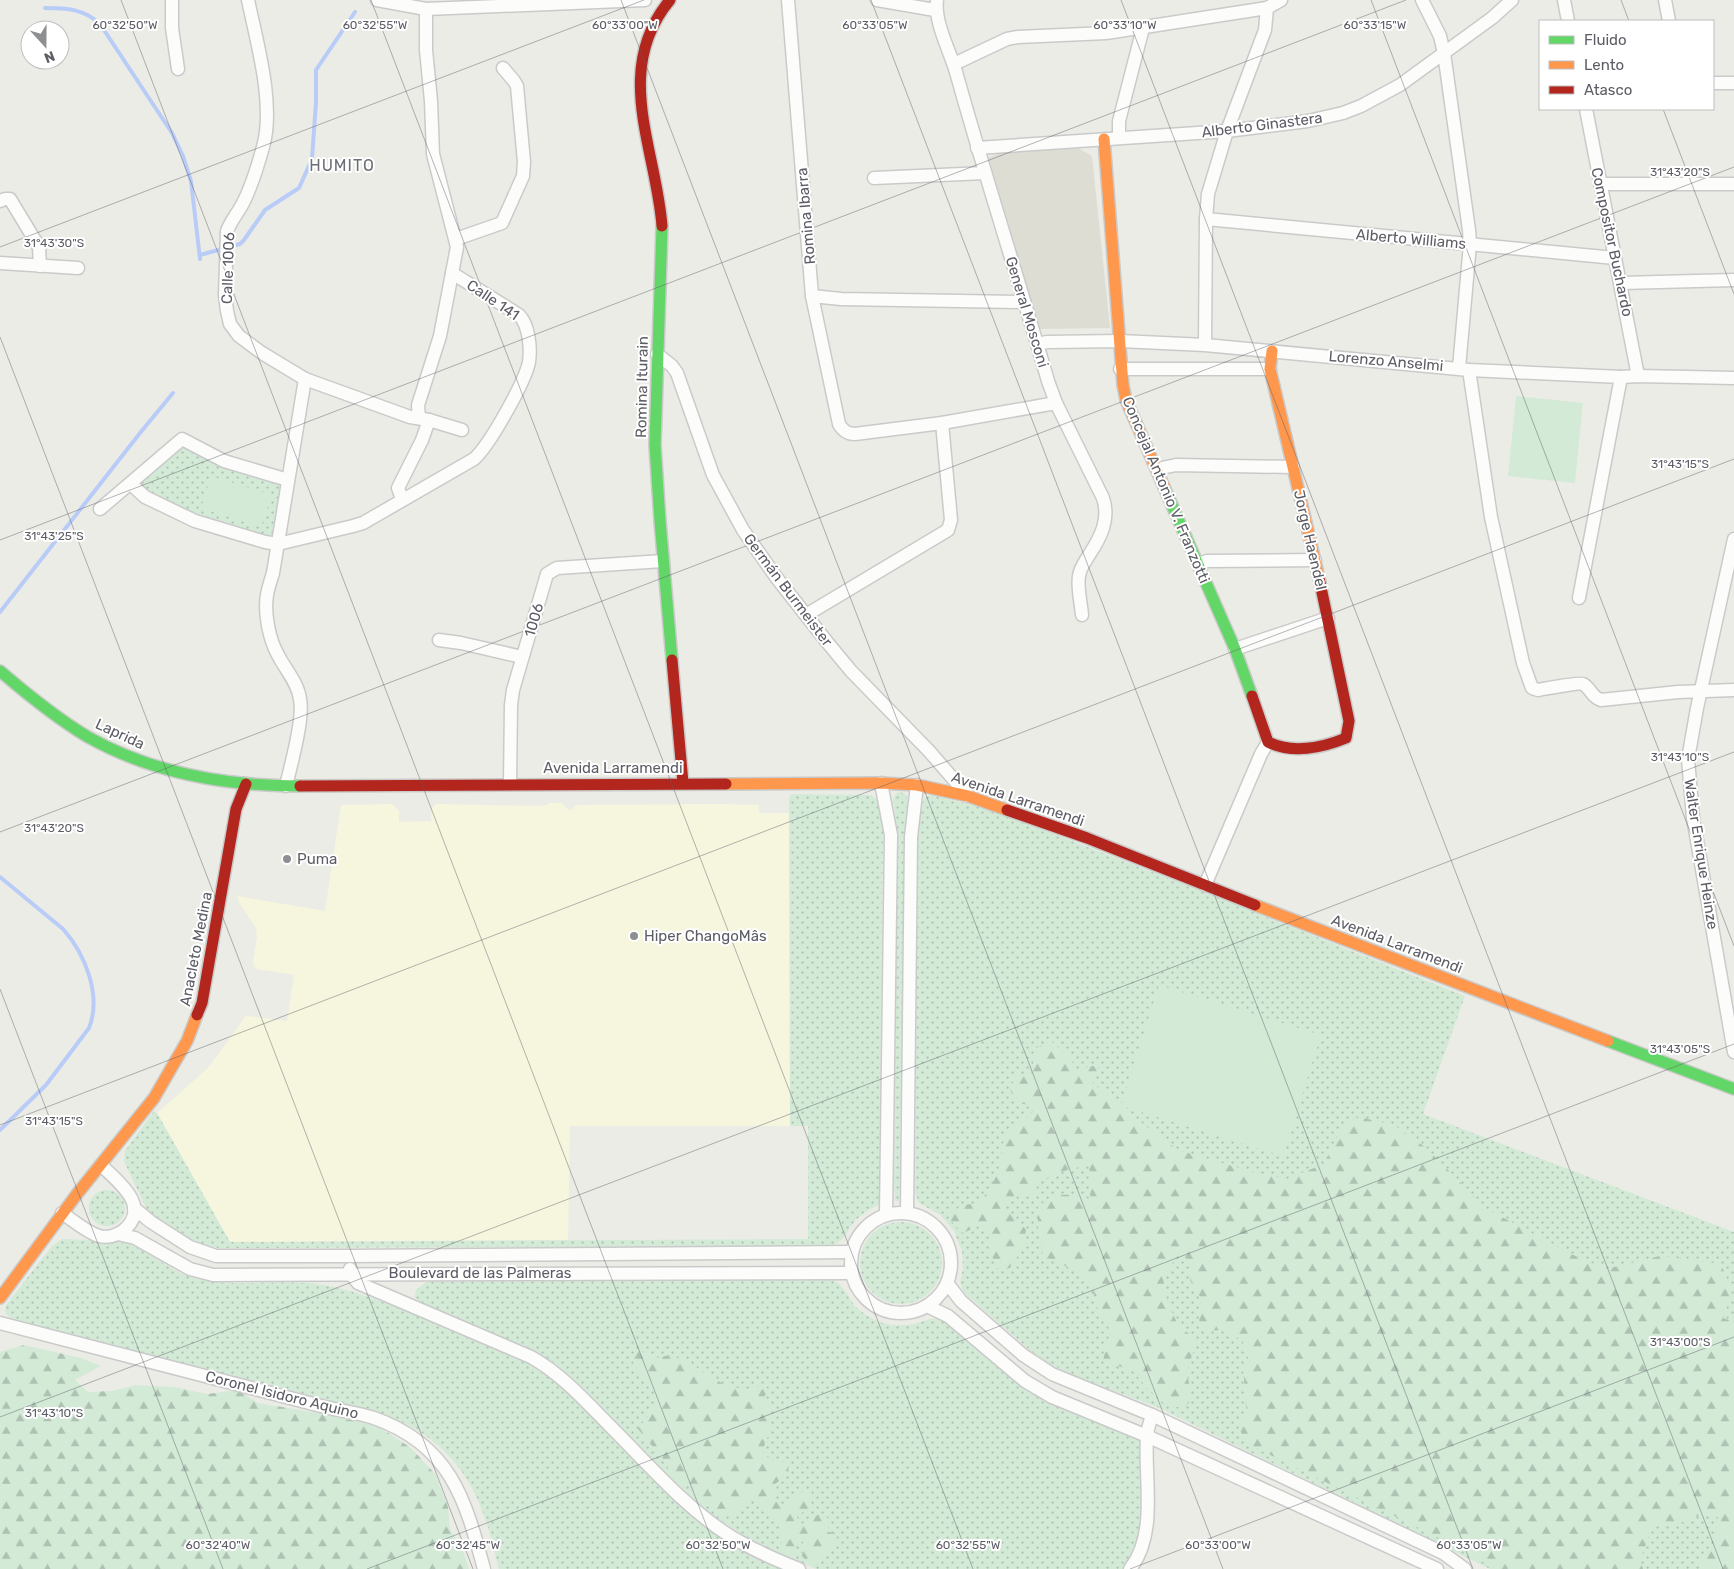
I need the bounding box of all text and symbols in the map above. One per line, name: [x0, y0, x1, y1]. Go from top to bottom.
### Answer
text: 60°32'50"W: [92, 18, 158, 32]
text: 60°32'55"W: [343, 18, 408, 32]
text: 60°33'00"W: [592, 18, 658, 32]
text: 60°33'05"W: [842, 18, 908, 32]
text: 60°33'10"W: [1093, 18, 1157, 32]
text: 60°33'15"W: [1344, 18, 1407, 32]
north arrow: [20, 20, 70, 70]
legend: [1539, 20, 1714, 110]
text: Fluido: [1584, 31, 1627, 49]
text: N: [42, 47, 57, 66]
text: Lento: [1584, 56, 1624, 74]
text: Atasco: [1584, 81, 1632, 99]
street label: Alberto Ginastera: [1200, 109, 1324, 141]
district label: HUMITO: [309, 156, 375, 175]
text: 31°43'20"S: [1650, 165, 1710, 179]
street label: Compositor Buchardo: [1587, 166, 1637, 318]
street label: Romina Ibarra: [793, 167, 819, 265]
street label: Alberto Williams: [1355, 225, 1467, 253]
street label: Calle 1006: [218, 232, 238, 304]
text: 31°43'30"S: [24, 236, 84, 250]
street label: General Mosconi: [1002, 254, 1052, 370]
street label: Calle 141: [463, 276, 523, 324]
street label: Romina Iturain: [632, 336, 652, 438]
street label: Lorenzo Anselmi: [1328, 347, 1444, 375]
street label: Concejal Antonio V. Franzotti: [1119, 394, 1213, 586]
text: 31°43'15"S: [1651, 457, 1709, 471]
street label: Jorge Haendel: [1290, 488, 1330, 592]
text: 31°43'25"S: [24, 529, 84, 543]
street label: Germán Burmeister: [740, 530, 836, 650]
street label: 1006: [521, 601, 547, 639]
street label: Laprida: [93, 715, 147, 753]
text: 31°43'10"S: [1651, 750, 1709, 764]
street label: Avenida Larramendi: [543, 759, 683, 777]
street label: Avenida Larramendi: [949, 768, 1087, 830]
street label: Walter Enrique Heinze: [1680, 777, 1722, 931]
text: 31°43'20"S: [24, 821, 84, 835]
place label: Puma: [297, 850, 337, 868]
marker: Puma: [281, 853, 293, 865]
street label: Anacleto Medina: [176, 890, 216, 1008]
street label: Avenida Larramendi: [1329, 911, 1465, 977]
place label: Hiper ChangoMâs: [644, 927, 767, 945]
marker: Hiper ChangoMâs: [628, 930, 640, 942]
text: 31°43'05"S: [1650, 1042, 1710, 1056]
text: 31°43'15"S: [25, 1114, 83, 1128]
street label: Boulevard de las Palmeras: [389, 1264, 572, 1282]
text: 31°43'00"S: [1650, 1335, 1710, 1349]
street label: Coronel Isidoro Aquino: [204, 1367, 360, 1423]
text: 31°43'10"S: [25, 1406, 83, 1420]
text: 60°32'40"W: [186, 1538, 251, 1552]
text: 60°32'45"W: [436, 1538, 501, 1552]
text: 60°32'50"W: [685, 1538, 751, 1552]
text: 60°32'55"W: [936, 1538, 1001, 1552]
text: 60°33'00"W: [1185, 1538, 1251, 1552]
text: 60°33'05"W: [1436, 1538, 1502, 1552]

